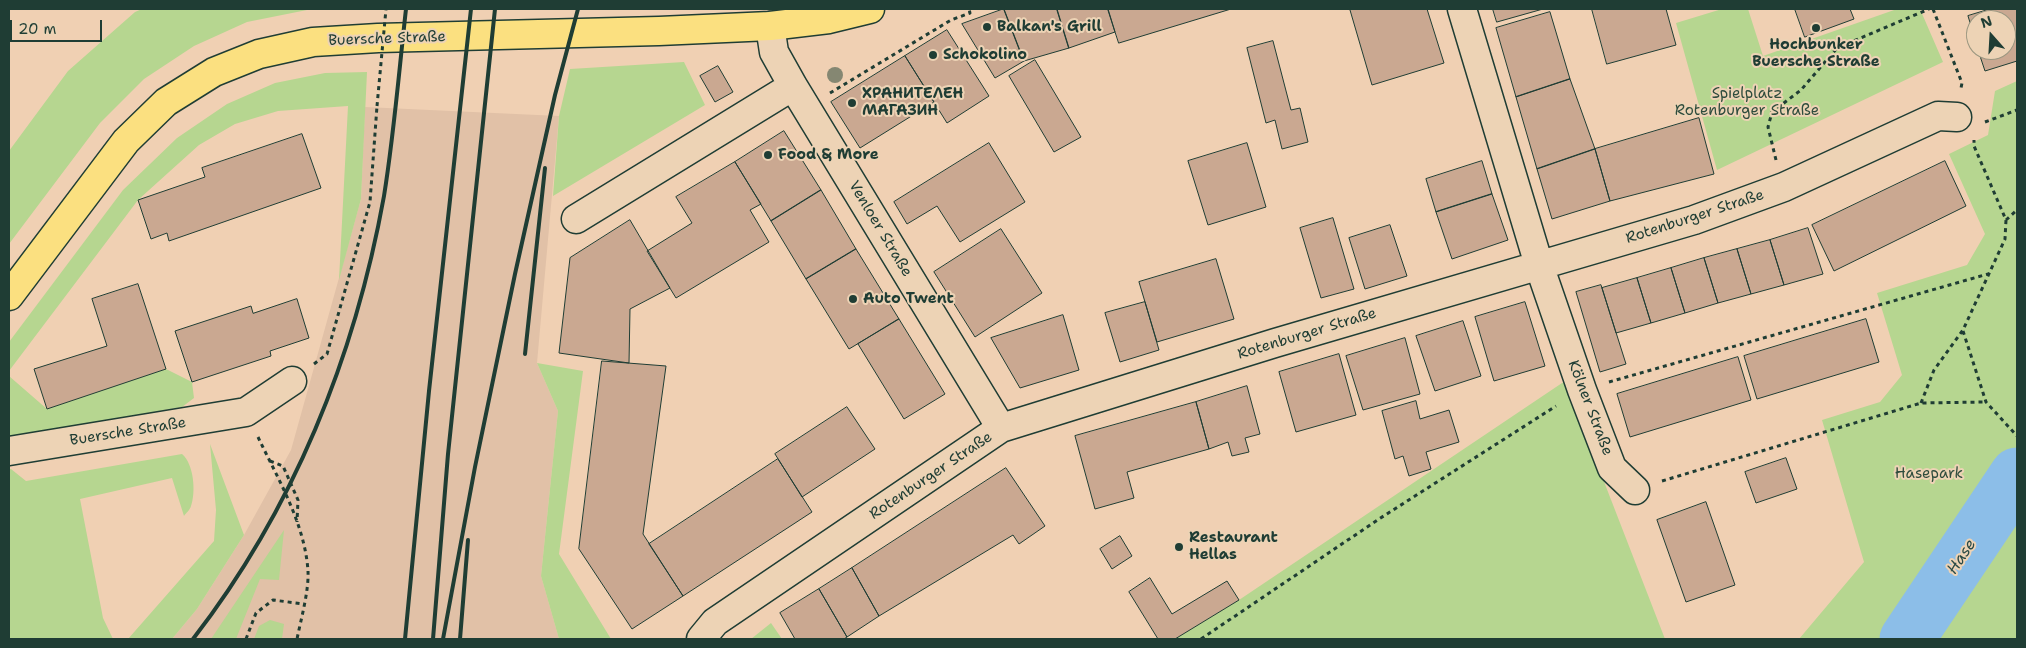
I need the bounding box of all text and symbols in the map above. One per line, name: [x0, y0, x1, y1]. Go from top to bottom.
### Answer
scale bar: [12, 10, 105, 42]
north arrow: [1966, 10, 2016, 60]
text: N: [1978, 11, 1995, 32]
place label: Balkan's Grill: [997, 18, 1102, 36]
text: 20 m: [18, 19, 57, 39]
marker: Balkan's Grill: [981, 21, 993, 33]
marker: Hochbunker Buersche Straße: [1810, 22, 1822, 34]
street label: Buersche Straße: [328, 28, 446, 50]
place label: Hochbunker Buersche Straße: [1752, 36, 1880, 71]
place label: Schokolino: [943, 46, 1027, 64]
marker: Schokolino: [927, 49, 939, 61]
place label: ХРАНИТЕЛЕН МАГАЗИН: [862, 85, 963, 120]
park label: Spielplatz Rotenburger Straße: [1675, 85, 1819, 120]
marker: ХРАНИТЕЛЕН МАГАЗИН: [846, 97, 858, 109]
place label: Food & More: [778, 146, 879, 164]
marker: Food & More: [762, 149, 774, 161]
street label: Venloer Straße: [844, 178, 916, 280]
street label: Rotenburger Straße: [1624, 186, 1766, 248]
place label: Auto Twent: [863, 290, 954, 308]
marker: Auto Twent: [847, 293, 859, 305]
street label: Rotenburger Straße: [1235, 304, 1379, 364]
street label: Kölner Straße: [1564, 358, 1616, 458]
street label: Buersche Straße: [69, 414, 187, 450]
street label: Rotenburger Straße: [866, 428, 996, 524]
park label: Hasepark: [1895, 465, 1963, 483]
place label: Restaurant Hellas: [1189, 529, 1278, 564]
water label: Hase: [1943, 536, 1981, 578]
marker: Restaurant Hellas: [1173, 541, 1185, 553]

